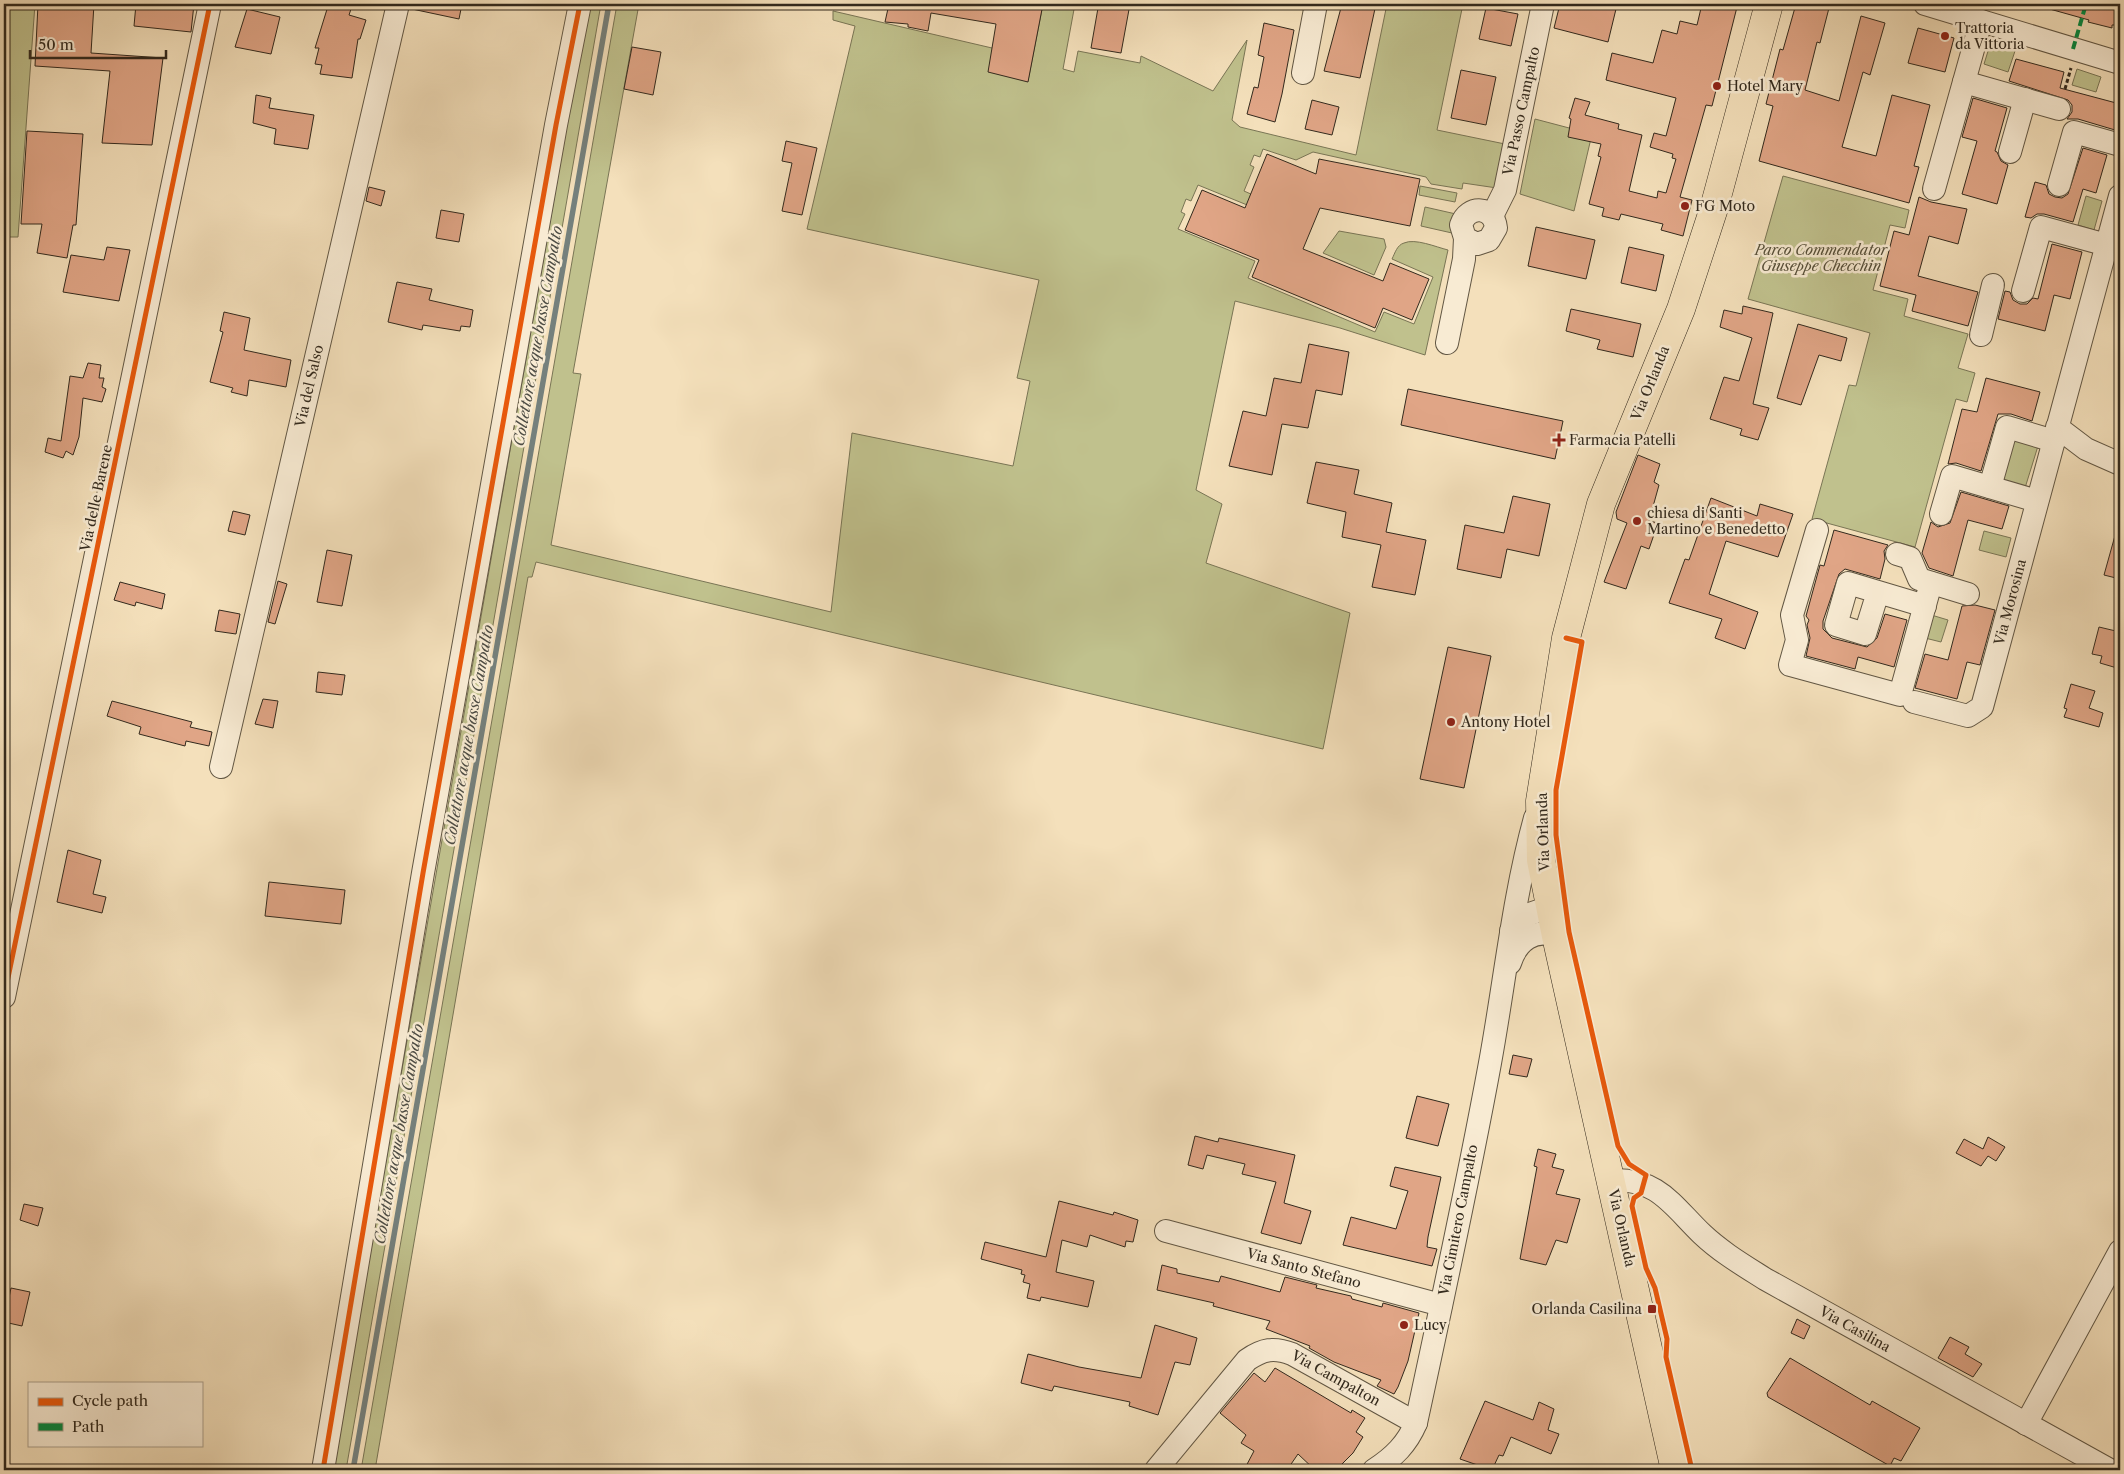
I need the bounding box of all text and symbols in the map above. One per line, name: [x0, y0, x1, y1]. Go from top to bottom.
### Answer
place label: Trattoria da Vittoria: [1955, 19, 2025, 53]
scale bar: [30, 28, 166, 60]
marker: Trattoria da Vittoria: [1939, 30, 1951, 42]
text: 50 m: [38, 35, 74, 54]
street label: Via Passo Campalto: [1498, 45, 1543, 178]
place label: Hotel Mary: [1727, 77, 1803, 95]
marker: Hotel Mary: [1711, 80, 1723, 92]
place label: FG Moto: [1695, 197, 1755, 215]
marker: FG Moto: [1679, 200, 1691, 212]
water label: Collettore acque basse Campalto: [509, 224, 566, 448]
park label: Parco Commendator Giuseppe Checchin: [1754, 241, 1889, 275]
street label: Via Orlanda: [1626, 342, 1673, 424]
street label: Via del Salso: [291, 343, 327, 430]
place label: Farmacia Patelli: [1569, 431, 1676, 449]
marker: Farmacia Patelli: [1553, 434, 1565, 446]
street label: Via delle Barene: [76, 443, 116, 554]
place label: chiesa di Santi Martino e Benedetto: [1647, 504, 1785, 538]
marker: chiesa di Santi Martino e Benedetto: [1631, 515, 1643, 527]
street label: Via Morosina: [1990, 556, 2030, 648]
water label: Collettore acque basse Campalto: [440, 623, 497, 847]
place label: Antony Hotel: [1460, 713, 1550, 731]
marker: Antony Hotel: [1445, 716, 1457, 728]
street label: Via Orlanda: [1533, 792, 1553, 873]
water label: Collettore acque basse Campalto: [370, 1022, 427, 1246]
street label: Via Cimitero Campalto: [1434, 1143, 1481, 1298]
street label: Via Orlanda: [1604, 1186, 1640, 1269]
street label: Via Santo Stefano: [1244, 1244, 1363, 1292]
place label: Orlanda Casilina: [1532, 1300, 1643, 1318]
street label: Via Casilina: [1815, 1302, 1894, 1356]
marker: Orlanda Casilina: [1646, 1303, 1658, 1315]
place label: Lucy: [1414, 1316, 1447, 1334]
marker: Lucy: [1398, 1319, 1410, 1331]
street label: Via Campalton: [1287, 1346, 1384, 1410]
legend: [28, 1382, 202, 1446]
text: Cycle path: [72, 1391, 149, 1410]
text: Path: [72, 1417, 105, 1436]

